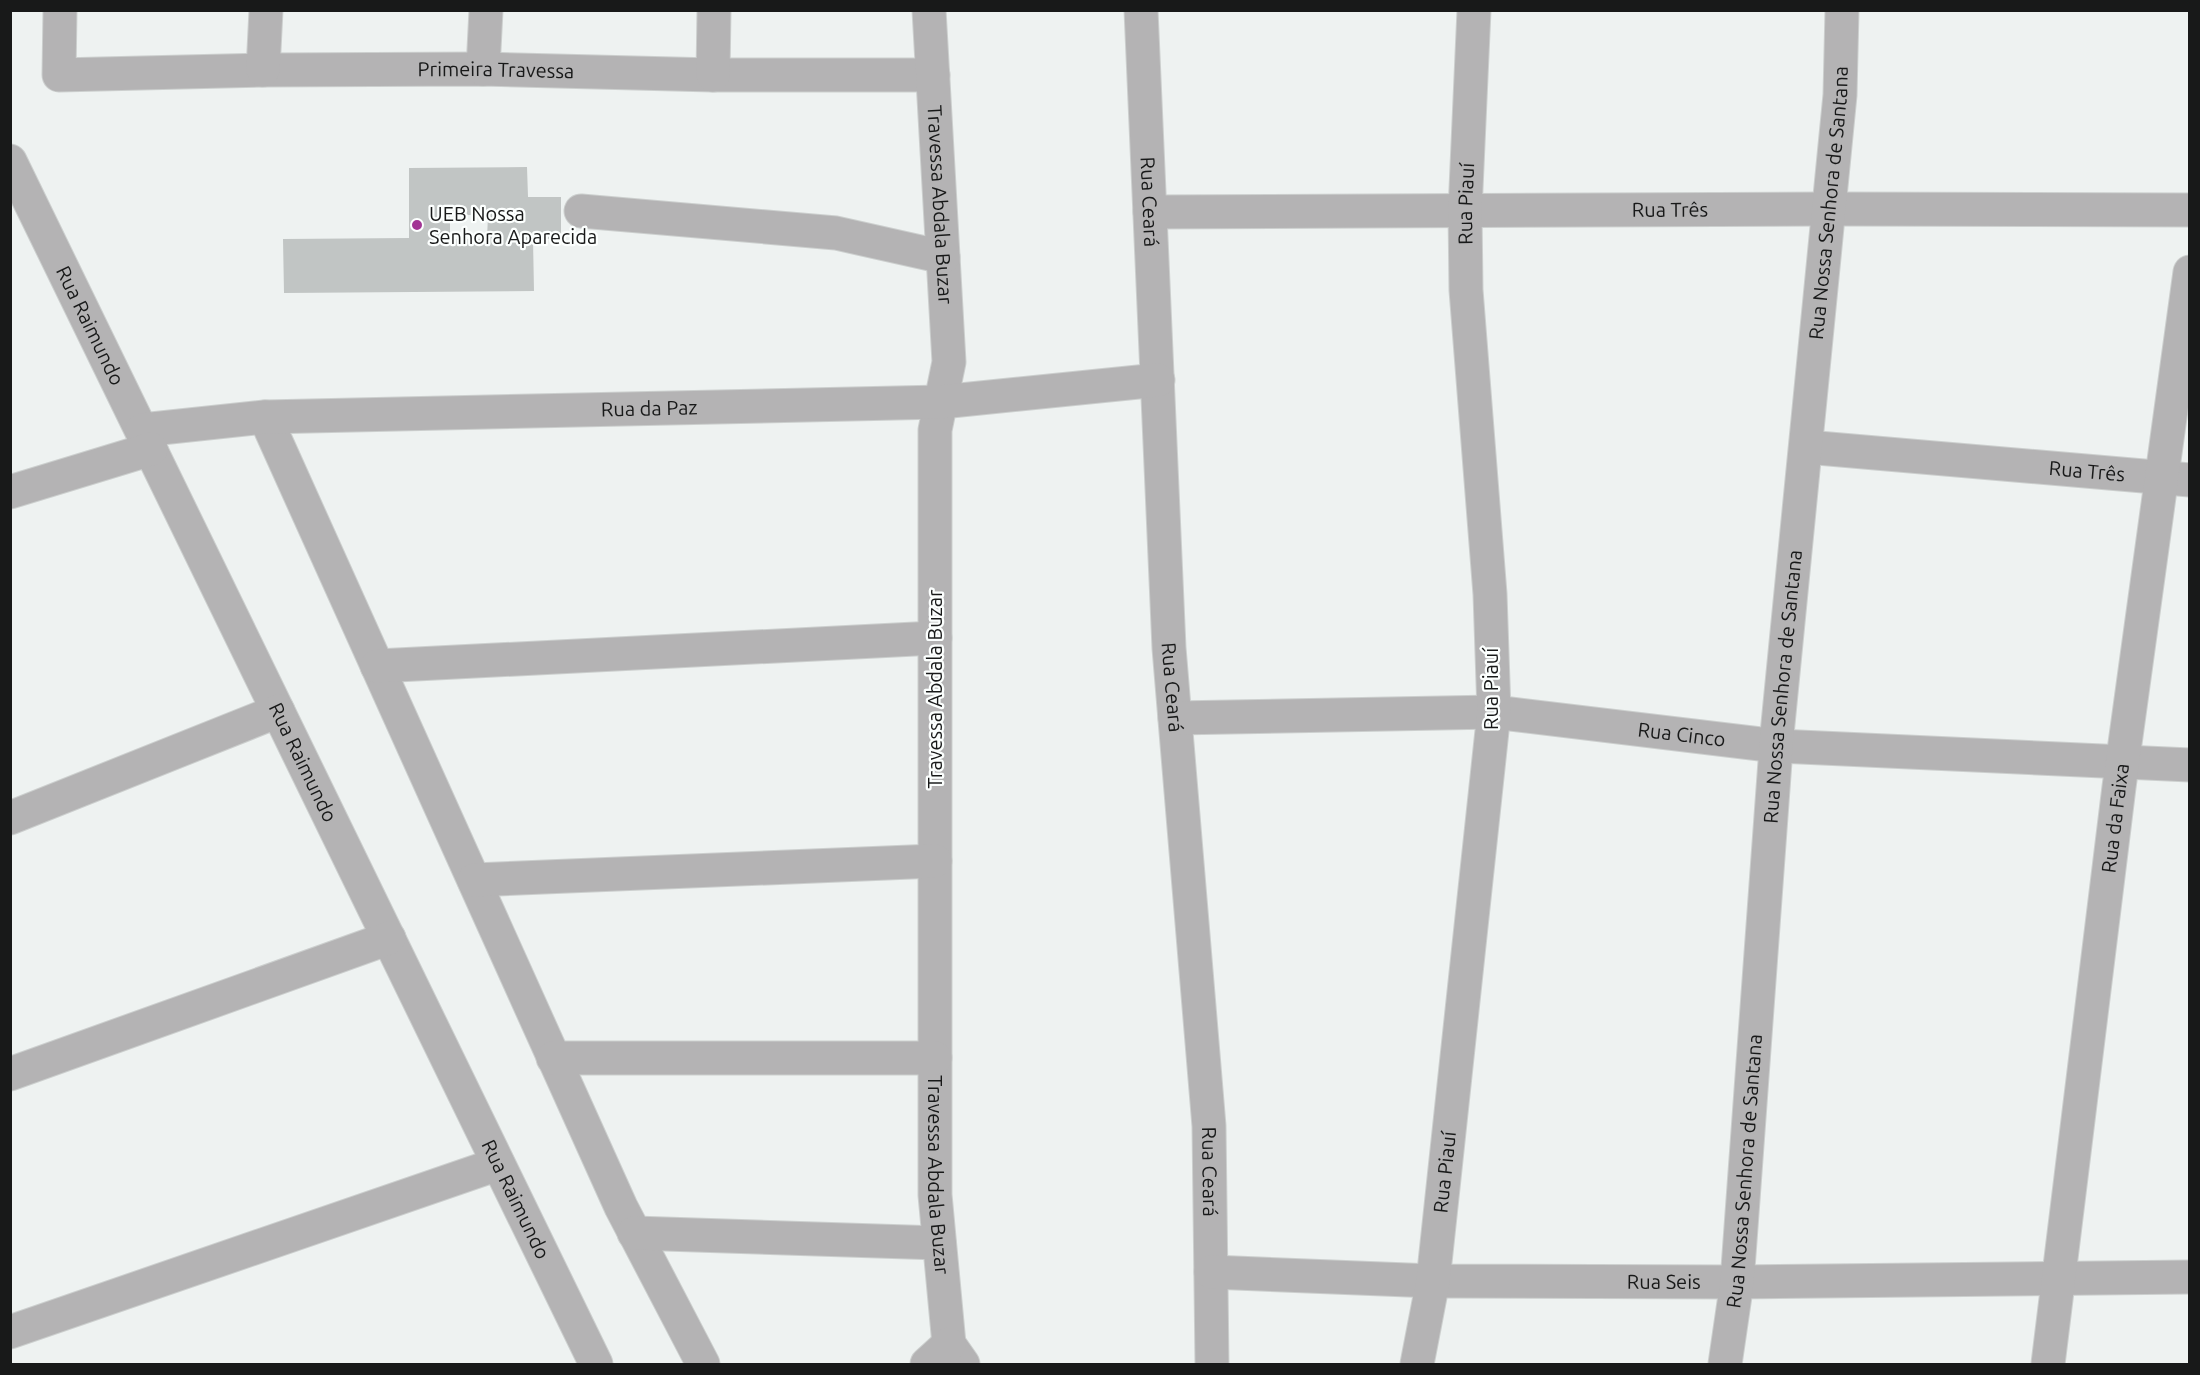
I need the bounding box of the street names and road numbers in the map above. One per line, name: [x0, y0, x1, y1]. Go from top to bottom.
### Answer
street label: Primeira Travessa: [417, 57, 575, 82]
street label: Rua Nossa Senhora de Santana: [1804, 66, 1852, 341]
street label: Travessa Abdala Buzar: [923, 105, 958, 305]
street label: Rua Ceará: [1136, 156, 1163, 247]
street label: Rua Piauí: [1453, 161, 1478, 245]
street label: Rua Três: [1632, 198, 1708, 221]
street label: Rua Raimundo: [52, 262, 129, 389]
street label: Rua da Paz: [601, 395, 698, 421]
street label: Rua Três: [2048, 456, 2126, 485]
street label: Rua Nossa Senhora de Santana: [1758, 549, 1806, 824]
street label: Travessa Abdala Buzar: [923, 589, 946, 789]
street label: Rua Ceará: [1158, 641, 1188, 733]
street label: Rua Piauí: [1479, 647, 1502, 730]
street label: Rua Raimundo: [265, 699, 342, 826]
street label: Rua Cinco: [1636, 717, 1727, 751]
street label: Rua da Faixa: [2097, 762, 2133, 874]
street label: Rua Nossa Senhora de Santana: [1721, 1033, 1766, 1310]
street label: Travessa Abdala Buzar: [924, 1075, 954, 1276]
street label: Rua Ceará: [1198, 1126, 1222, 1217]
street label: Rua Piauí: [1428, 1129, 1460, 1214]
street label: Rua Raimundo: [477, 1136, 555, 1263]
street label: Rua Seis: [1627, 1270, 1701, 1293]

